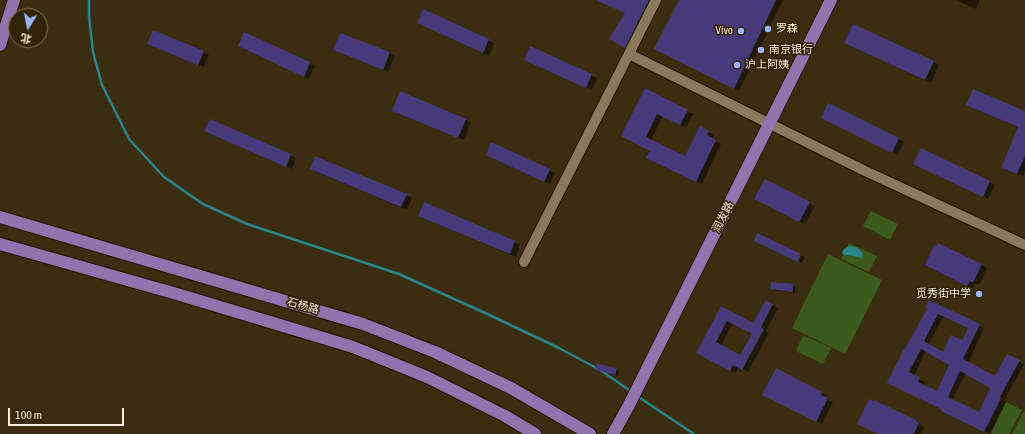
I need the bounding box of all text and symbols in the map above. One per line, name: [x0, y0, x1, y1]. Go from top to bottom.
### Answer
north arrow: [8, 8, 48, 48]
place label: 罗森: [776, 22, 798, 36]
place label: Vivo: [715, 24, 733, 38]
marker: 罗森: [763, 24, 773, 34]
marker: Vivo: [736, 26, 746, 36]
text: 北: [20, 32, 33, 46]
place label: 南京银行: [769, 43, 813, 57]
marker: 南京银行: [756, 45, 766, 55]
place label: 沪上阿姨: [745, 58, 789, 72]
marker: 沪上阿姨: [732, 60, 742, 70]
street label: 润发路: [710, 199, 736, 235]
place label: 觅秀街中学: [916, 287, 971, 301]
marker: 觅秀街中学: [974, 289, 984, 299]
street label: 石杨路: [285, 295, 321, 317]
scale bar: [10, 400, 126, 426]
text: 100 m: [15, 408, 42, 422]

